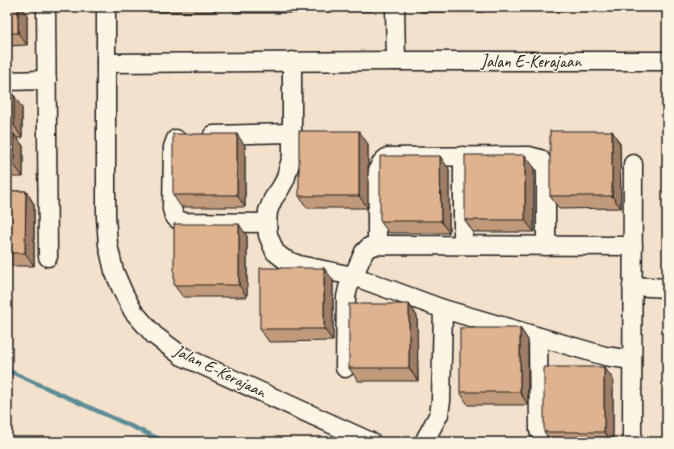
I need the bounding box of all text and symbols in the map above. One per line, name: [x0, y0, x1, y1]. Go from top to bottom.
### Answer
street label: Jalan E-Kerajaan: [480, 51, 582, 72]
street label: Jalan E-Kerajaan: [169, 339, 271, 403]

